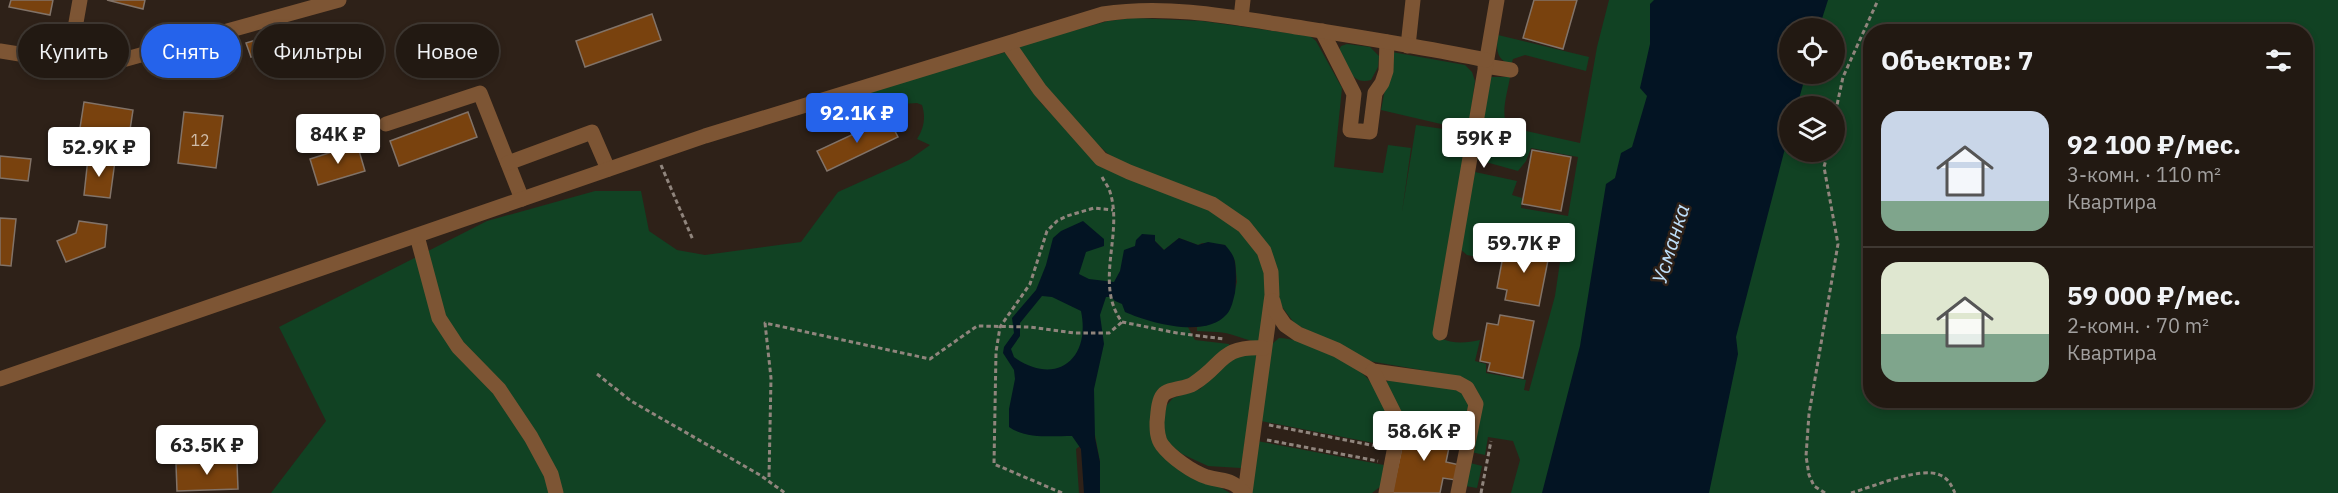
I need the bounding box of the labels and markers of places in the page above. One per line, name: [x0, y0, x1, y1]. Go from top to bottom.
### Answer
pin: 92.1K ₽: [802, 93, 912, 144]
pin: 84K ₽: [296, 114, 380, 165]
pin: 59K ₽: [1442, 118, 1526, 169]
pin: 52.9K ₽: [44, 127, 154, 178]
pin: 59.7K ₽: [1469, 223, 1579, 274]
pin: 58.6K ₽: [1369, 411, 1479, 462]
pin: 63.5K ₽: [152, 425, 262, 476]

